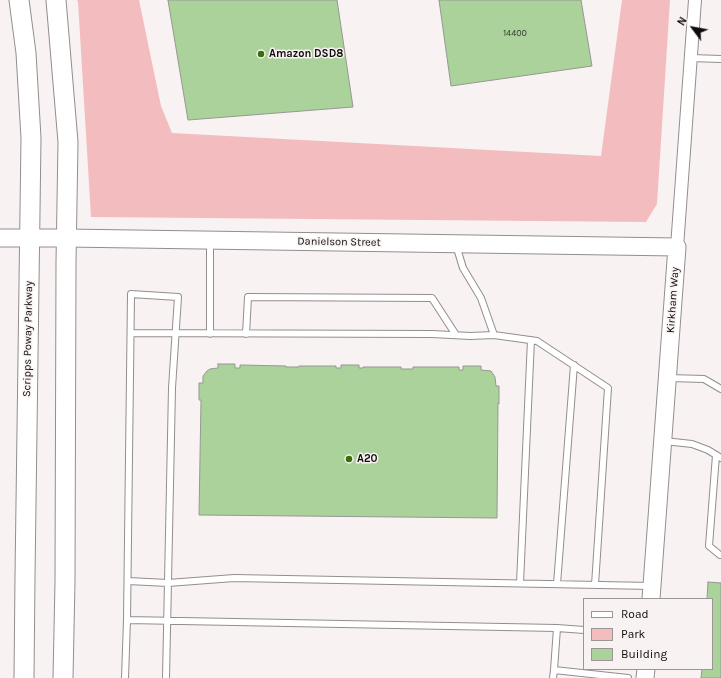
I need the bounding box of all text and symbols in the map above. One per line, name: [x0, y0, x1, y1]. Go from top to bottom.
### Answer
north arrow: [673, 8, 713, 48]
text: N: [675, 15, 690, 28]
house number: 14400: [503, 28, 527, 38]
place label: Amazon DSD8: [269, 47, 343, 61]
marker: Amazon DSD8: [256, 49, 266, 59]
street label: Danielson Street: [297, 235, 381, 249]
street label: Kirkham Way: [664, 266, 682, 334]
street label: Scripps Poway Parkway: [20, 281, 36, 397]
place label: A20: [357, 452, 377, 466]
marker: A20: [344, 454, 354, 464]
legend: [583, 598, 713, 670]
text: Road: [621, 607, 649, 621]
text: Park: [621, 627, 645, 641]
text: Building: [621, 647, 667, 661]

